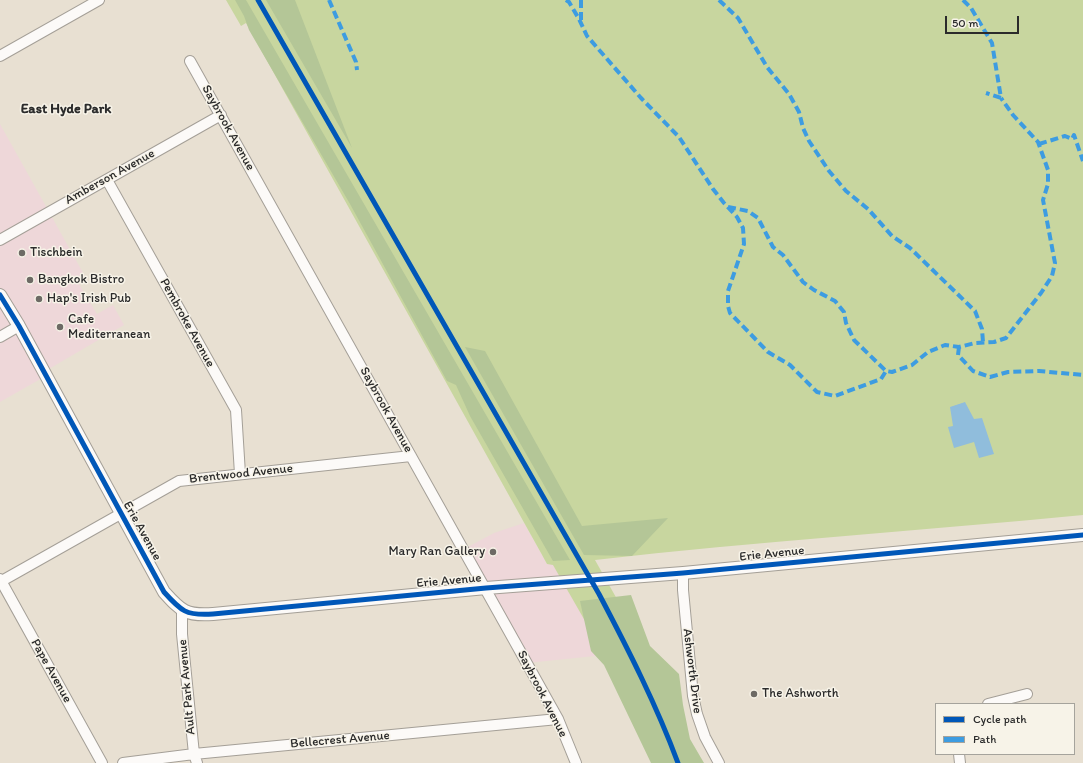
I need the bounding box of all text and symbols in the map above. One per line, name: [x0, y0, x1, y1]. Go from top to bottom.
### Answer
scale bar: [947, 8, 1021, 34]
text: 50 m: [952, 16, 978, 30]
street label: Saybrook Avenue: [198, 82, 258, 174]
district label: East Hyde Park: [21, 101, 111, 117]
street label: Amberson Avenue: [62, 146, 158, 208]
place label: Tischbein: [30, 245, 82, 261]
marker: Tischbein: [17, 248, 27, 258]
place label: Bangkok Bistro: [38, 272, 124, 288]
marker: Bangkok Bistro: [25, 275, 35, 285]
street label: Pembroke Avenue: [156, 276, 218, 370]
place label: Hap's Irish Pub: [47, 291, 131, 307]
marker: Hap's Irish Pub: [34, 294, 44, 304]
place label: Cafe Mediterranean: [68, 312, 150, 343]
marker: Cafe Mediterranean: [55, 322, 65, 332]
street label: Saybrook Avenue: [356, 364, 416, 456]
street label: Brentwood Avenue: [188, 461, 294, 487]
street label: Erie Avenue: [119, 499, 165, 563]
street label: Erie Avenue: [739, 543, 805, 565]
place label: Mary Ran Gallery: [388, 544, 485, 560]
marker: Mary Ran Gallery: [488, 547, 498, 557]
street label: Erie Avenue: [416, 570, 482, 592]
street label: Ashworth Drive: [679, 628, 705, 714]
street label: Pape Avenue: [27, 636, 75, 706]
street label: Ault Park Avenue: [175, 639, 199, 735]
street label: Saybrook Avenue: [513, 648, 571, 740]
place label: The Ashworth: [762, 686, 839, 702]
marker: The Ashworth: [749, 689, 759, 699]
legend: [935, 703, 1075, 755]
text: Cycle path: [973, 712, 1027, 726]
street label: Bellecrest Avenue: [290, 728, 390, 752]
text: Path: [973, 732, 996, 746]

